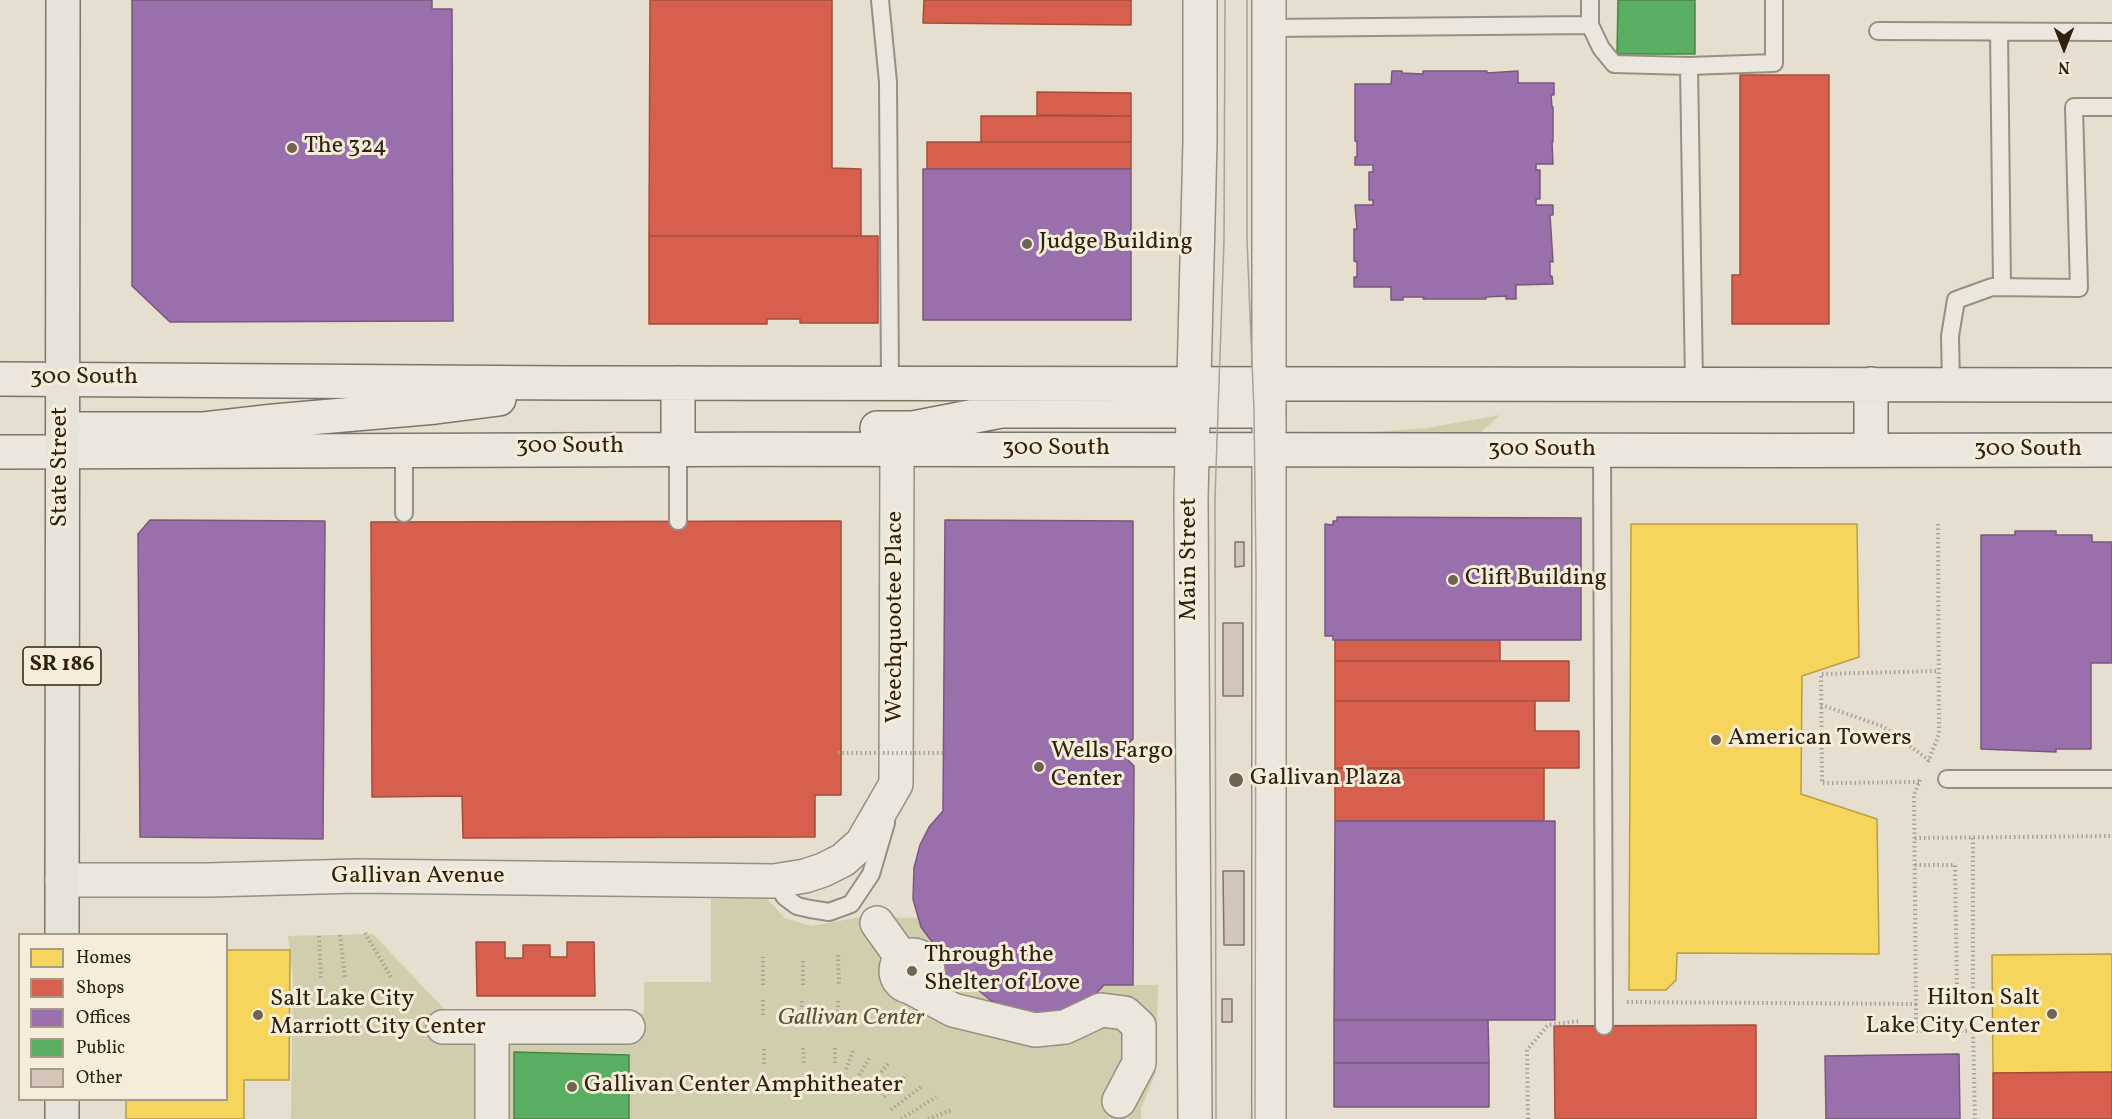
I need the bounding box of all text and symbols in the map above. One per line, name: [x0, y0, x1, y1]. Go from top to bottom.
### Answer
north arrow: [2034, 18, 2094, 78]
text: N: [2058, 55, 2070, 77]
place label: The 324: [304, 134, 387, 162]
marker: The 324: [285, 141, 299, 155]
place label: Judge Building: [1039, 230, 1193, 258]
marker: Judge Building: [1020, 237, 1034, 251]
street label: 300 South: [30, 365, 138, 393]
street label: State Street: [48, 407, 76, 527]
street label: 300 South: [516, 434, 624, 462]
street label: 300 South: [1002, 436, 1110, 464]
street label: 300 South: [1488, 437, 1596, 465]
street label: 300 South: [1974, 437, 2082, 465]
street label: Main Street: [1177, 497, 1205, 621]
street label: Weechquootee Place: [883, 511, 911, 723]
place label: Clift Building: [1465, 566, 1607, 594]
marker: Clift Building: [1446, 573, 1460, 587]
road number: SR 186: [23, 647, 101, 685]
place label: American Towers: [1728, 726, 1912, 754]
marker: American Towers: [1709, 733, 1723, 747]
place label: Wells Fargo Center: [1051, 739, 1173, 795]
marker: Wells Fargo Center: [1032, 760, 1046, 774]
place label: Gallivan Plaza: [1250, 766, 1402, 794]
marker: Gallivan Plaza: [1227, 771, 1245, 789]
street label: Gallivan Avenue: [331, 864, 505, 892]
legend: [18, 933, 228, 1101]
place label: Through the Shelter of Love: [924, 943, 1080, 999]
text: Homes: [76, 946, 131, 971]
marker: Through the Shelter of Love: [905, 964, 919, 978]
text: Shops: [76, 976, 124, 1001]
place label: Hilton Salt Lake City Center: [1866, 986, 2040, 1042]
place label: Salt Lake City Marriott City Center: [270, 987, 486, 1043]
text: Offices: [76, 1006, 131, 1031]
park label: Gallivan Center: [778, 1006, 924, 1034]
marker: Hilton Salt Lake City Center: [2045, 1007, 2059, 1021]
marker: Salt Lake City Marriott City Center: [251, 1008, 265, 1022]
text: Public: [76, 1036, 125, 1061]
text: Other: [76, 1066, 122, 1091]
place label: Gallivan Center Amphitheater: [584, 1073, 903, 1101]
marker: Gallivan Center Amphitheater: [565, 1080, 579, 1094]

